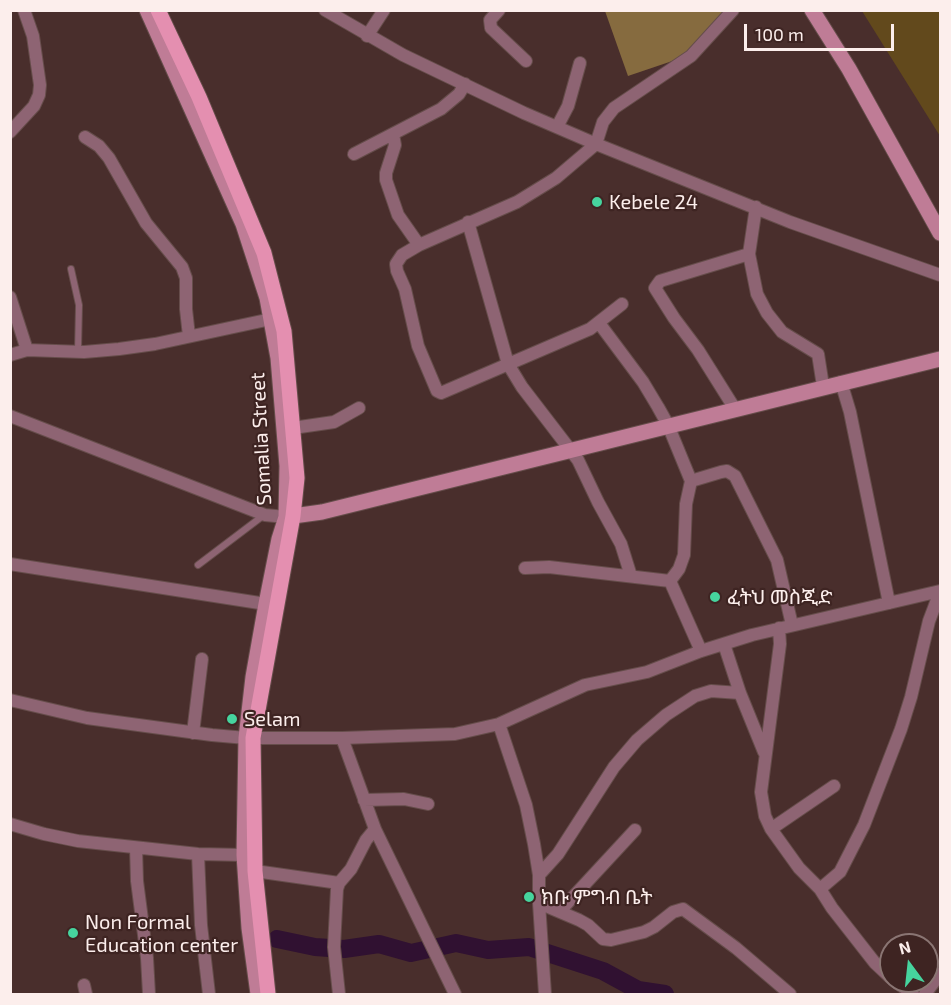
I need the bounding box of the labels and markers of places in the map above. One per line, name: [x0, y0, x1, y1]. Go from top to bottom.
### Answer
place label: Kebele 24: [609, 190, 698, 214]
marker: Kebele 24: [590, 195, 604, 209]
place label: ፈትህ መስጂድ: [727, 585, 833, 609]
marker: ፈትህ መስጂድ: [708, 590, 722, 604]
place label: Selam: [244, 707, 300, 731]
marker: Selam: [225, 712, 239, 726]
place label: ክቡ ምግብ ቤት: [541, 885, 652, 909]
marker: ክቡ ምግብ ቤት: [522, 890, 536, 904]
place label: Non Formal Education center: [85, 910, 238, 957]
marker: Non Formal Education center: [66, 926, 80, 940]

